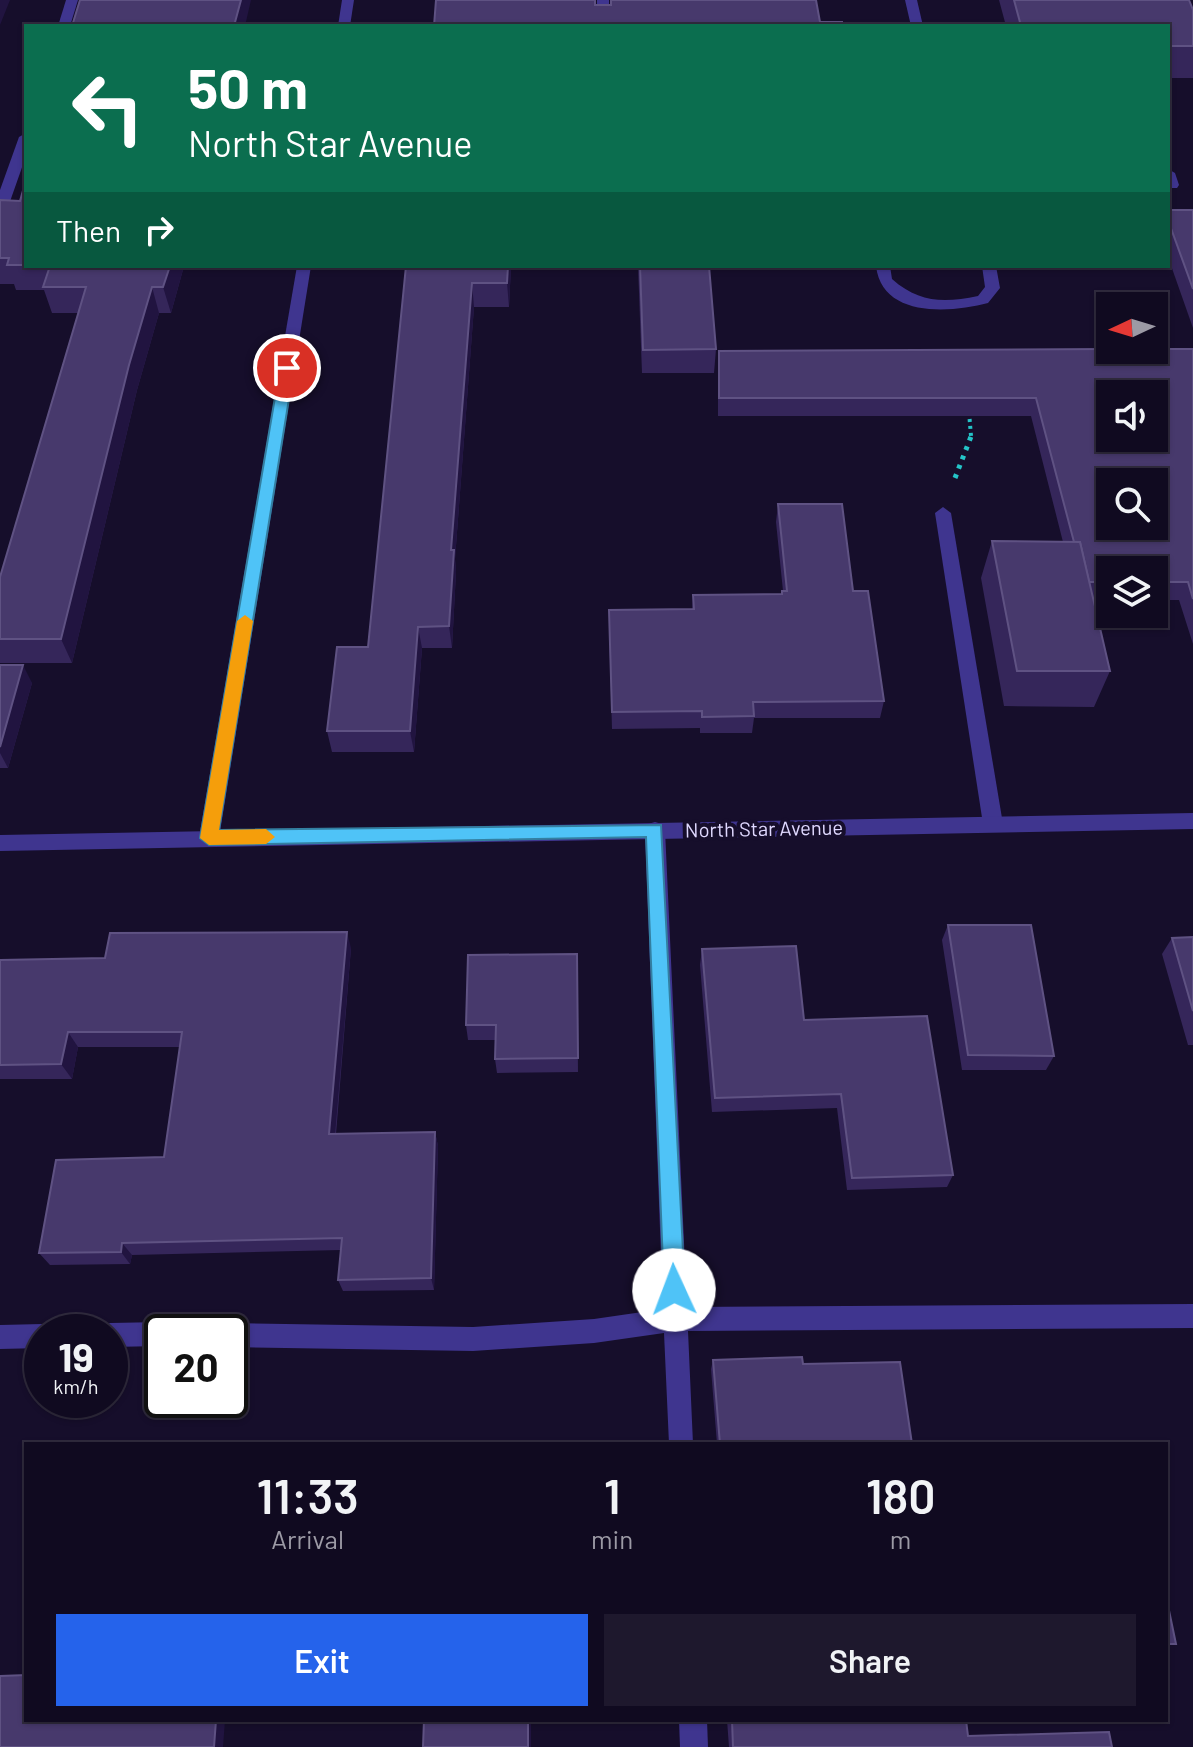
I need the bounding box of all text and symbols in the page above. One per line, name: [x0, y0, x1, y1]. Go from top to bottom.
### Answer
text: 50 m: [188, 53, 308, 120]
icon: left: [56, 56, 160, 160]
text: North Star Avenue: [188, 121, 473, 164]
icon: right: [137, 208, 181, 252]
text: Then: [56, 212, 121, 248]
north arrow: [1096, 292, 1168, 364]
map controls: [1096, 292, 1168, 628]
pin: [253, 334, 321, 402]
icon: arrive: [265, 346, 309, 390]
button: sound: [1096, 380, 1168, 452]
button: search: [1096, 468, 1168, 540]
button: layers: [1096, 556, 1168, 628]
street label: North Star Avenue: [685, 815, 843, 841]
position arrow: [632, 1248, 716, 1332]
speed limit sign: 20: [144, 1314, 248, 1418]
text: 19: [58, 1332, 94, 1380]
text: km/h: [53, 1374, 99, 1398]
text: 11:33: [256, 1466, 359, 1524]
text: 1: [604, 1466, 621, 1524]
text: 180: [866, 1466, 936, 1524]
text: Arrival: [271, 1523, 344, 1554]
text: min: [591, 1523, 633, 1554]
text: m: [890, 1523, 911, 1554]
button: Exit: [56, 1614, 588, 1706]
button: Share: [604, 1614, 1136, 1706]

